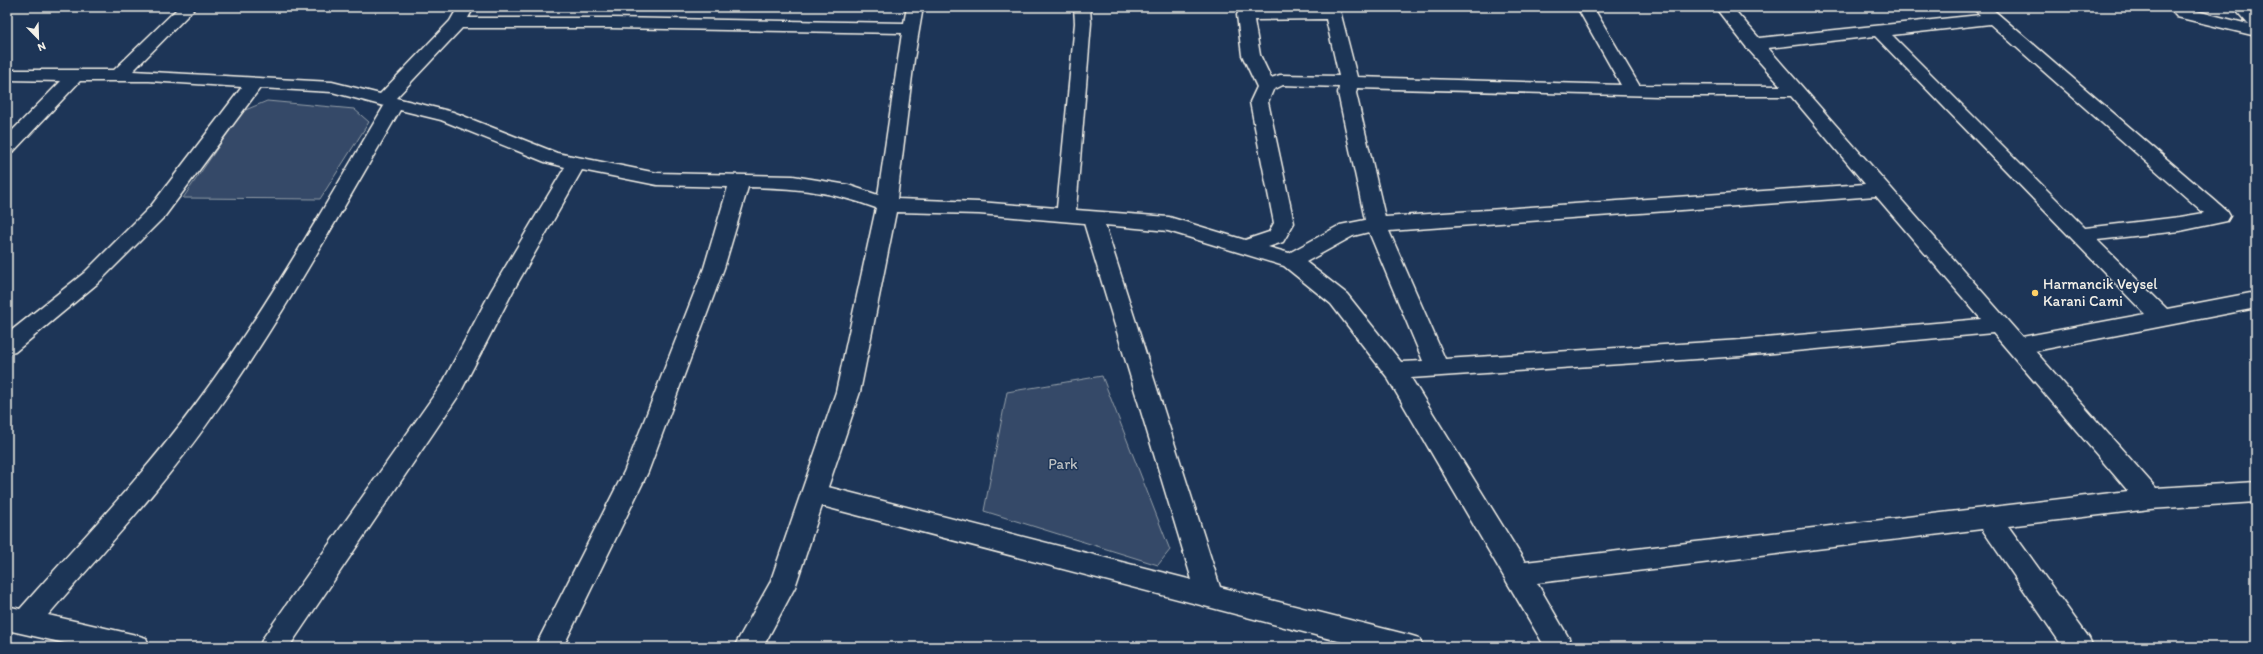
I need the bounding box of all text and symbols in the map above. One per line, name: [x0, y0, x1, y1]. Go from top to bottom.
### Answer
north arrow: [18, 18, 58, 58]
text: N: [36, 39, 48, 54]
place label: Harmancik Veysel Karani Cami: [2043, 275, 2158, 310]
marker: Harmancik Veysel Karani Cami: [2030, 288, 2040, 298]
park label: Park: [1048, 455, 1078, 473]

